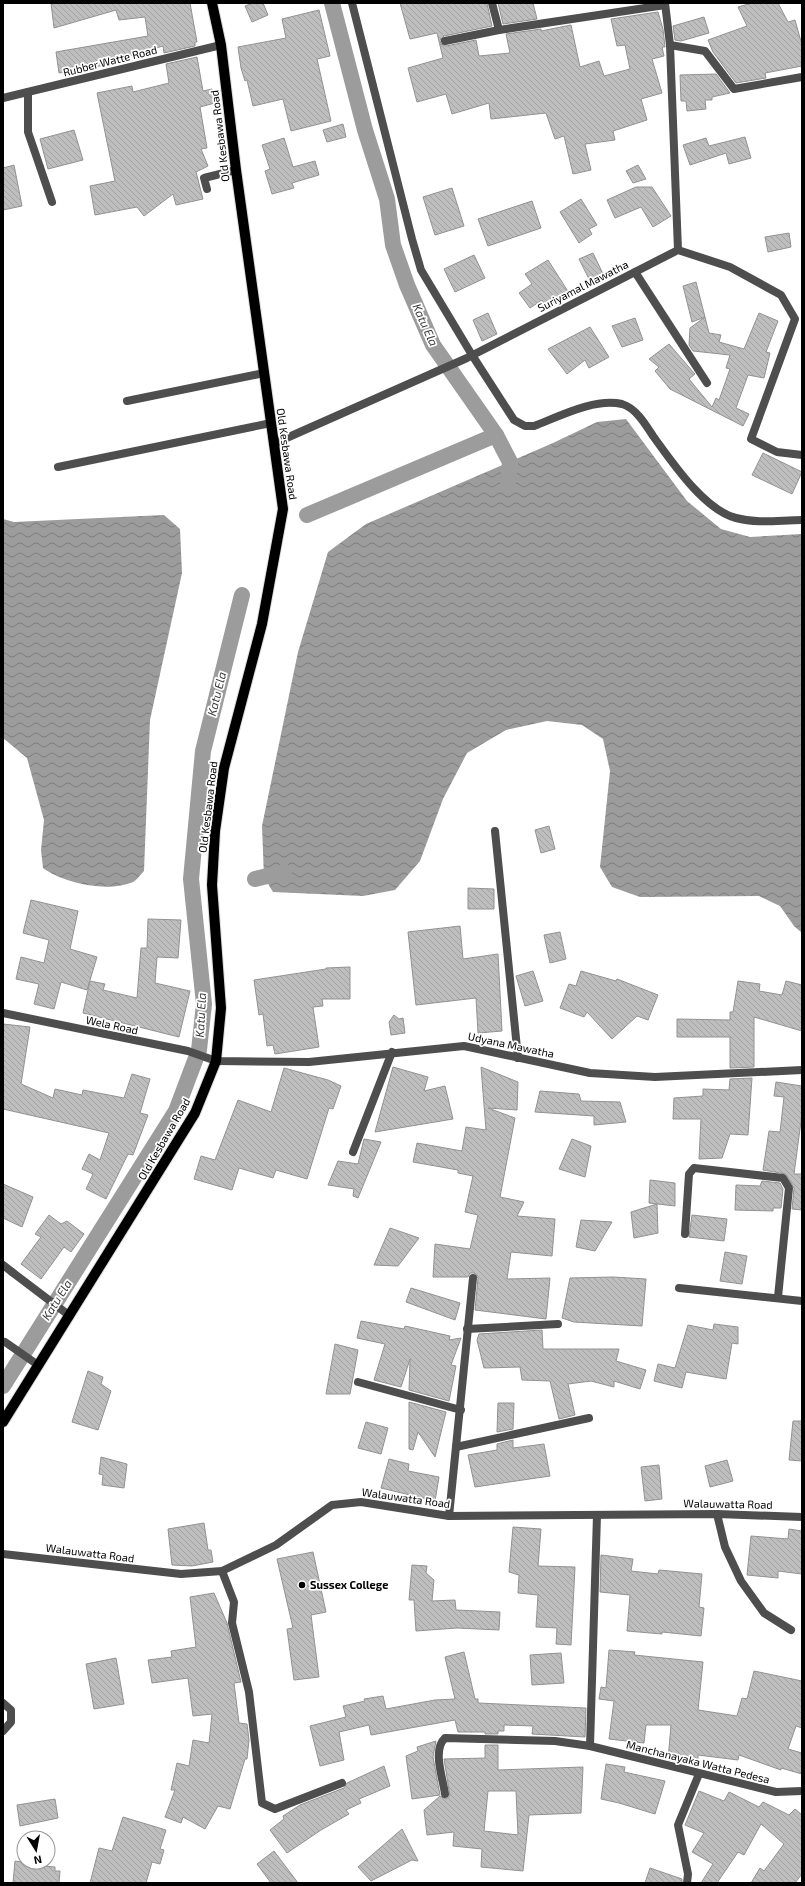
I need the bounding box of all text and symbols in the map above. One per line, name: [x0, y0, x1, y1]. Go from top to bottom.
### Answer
street label: Rubber Watte Road: [62, 43, 158, 78]
street label: Old Kesbawa Road: [207, 89, 232, 183]
street label: Suriyamal Mawatha: [535, 257, 630, 314]
water label: Katu Ela: [410, 301, 441, 348]
street label: Old Kesbawa Road: [275, 407, 300, 501]
water label: Katu Ela: [204, 670, 228, 717]
street label: Old Kesbawa Road: [195, 760, 220, 854]
water label: Katu Ela: [192, 992, 208, 1038]
street label: Wela Road: [85, 1013, 139, 1036]
street label: Udyana Mawatha: [467, 1029, 555, 1060]
street label: Old Kesbawa Road: [135, 1095, 192, 1182]
water label: Katu Ela: [38, 1277, 74, 1322]
street label: Walauwatta Road: [361, 1485, 451, 1510]
street label: Walauwatta Road: [683, 1496, 773, 1511]
street label: Walauwatta Road: [45, 1541, 135, 1564]
place label: Sussex College: [310, 1578, 388, 1591]
marker: Sussex College: [297, 1580, 307, 1590]
street label: Manchanayaka Watta Pedesa: [625, 1737, 771, 1786]
north arrow: [16, 1830, 56, 1870]
text: N: [33, 1853, 43, 1867]

